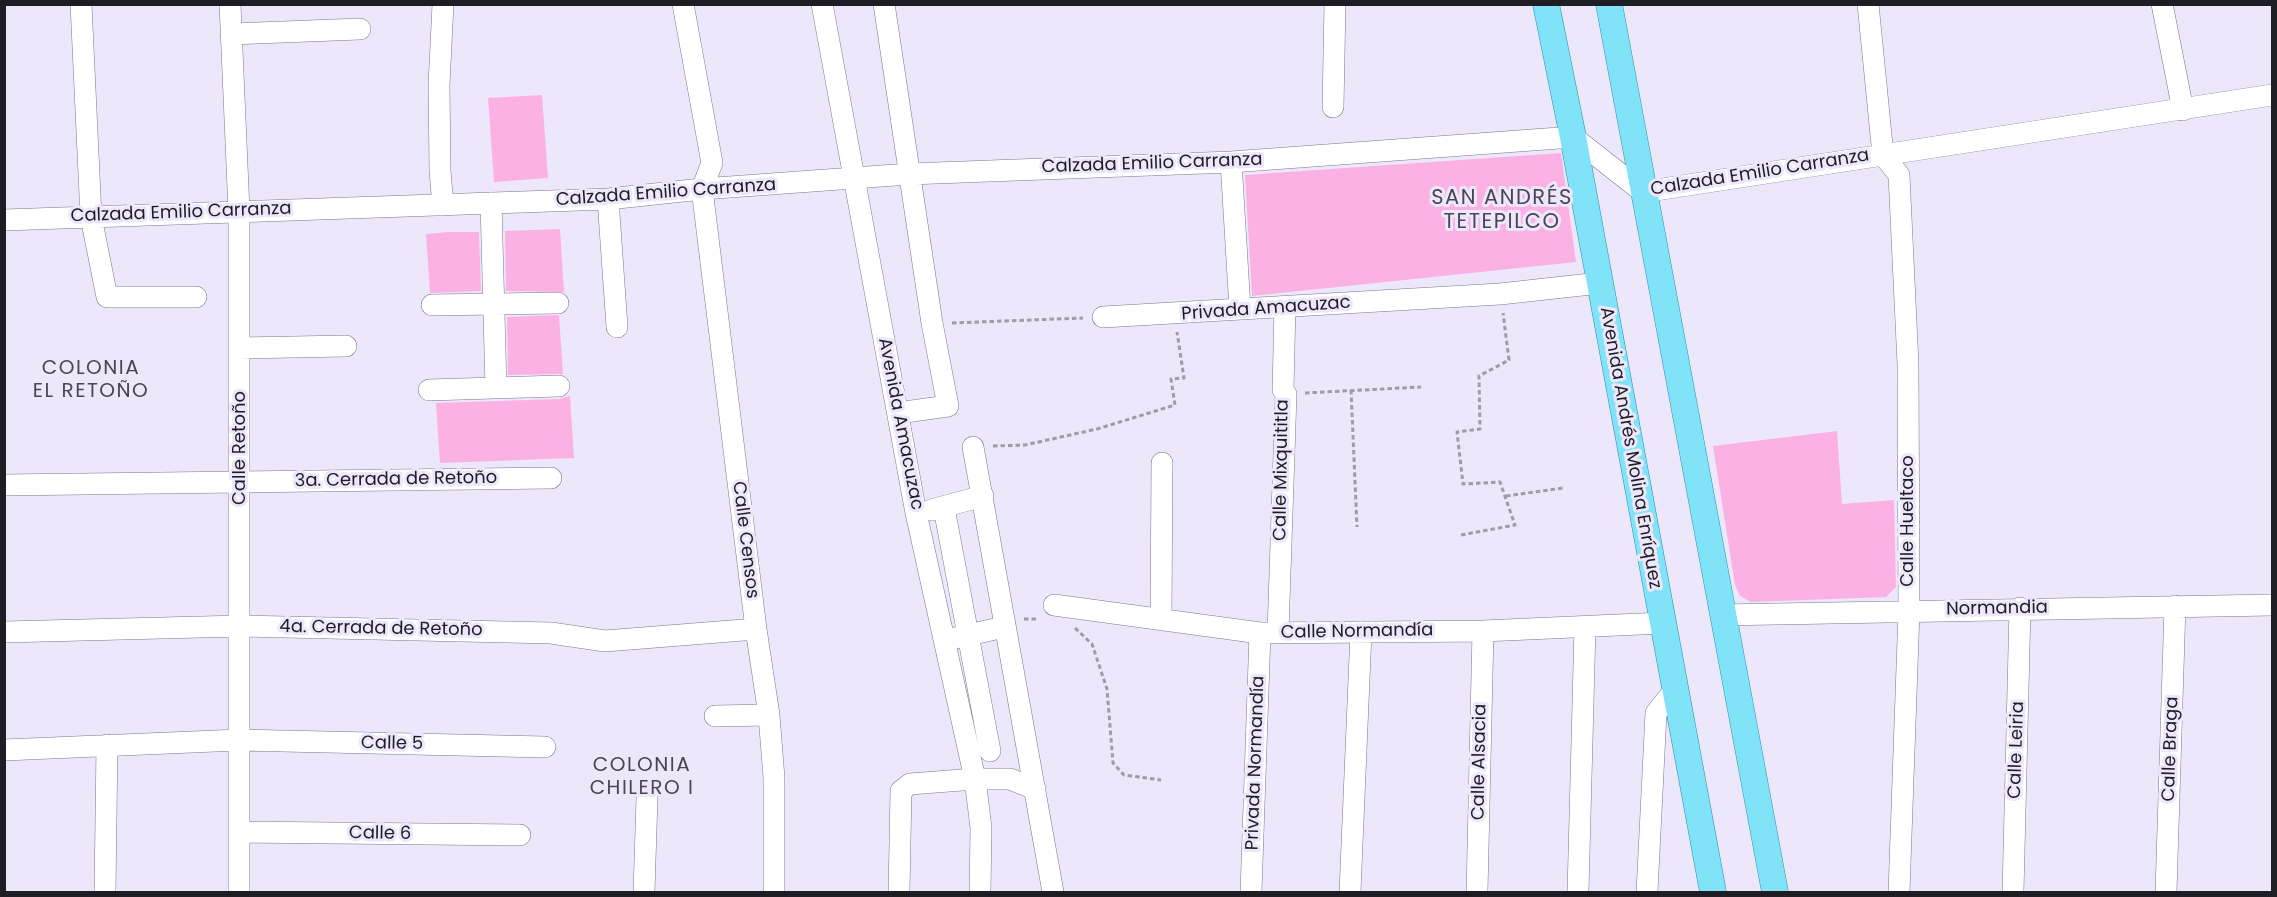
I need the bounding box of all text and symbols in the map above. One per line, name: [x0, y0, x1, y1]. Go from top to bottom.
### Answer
street label: Calzada Emilio Carranza: [1649, 145, 1871, 201]
street label: Calzada Emilio Carranza: [1041, 149, 1263, 179]
street label: Calzada Emilio Carranza: [555, 175, 777, 211]
district label: SAN ANDRÉS TETEPILCO: [1431, 186, 1573, 236]
street label: Calzada Emilio Carranza: [70, 198, 292, 228]
street label: Privada Amacuzac: [1181, 292, 1351, 326]
street label: Avenida Andrés Molina Enríquez: [1595, 305, 1665, 591]
street label: Avenida Amacuzac: [873, 336, 927, 512]
district label: COLONIA EL RETOÑO: [33, 357, 149, 404]
street label: Calle Retoño: [229, 391, 251, 505]
street label: Calle Mixquititla: [1270, 399, 1294, 541]
street label: Calle Hueltaco: [1897, 455, 1919, 587]
street label: 3a. Cerrada de Retoño: [295, 467, 497, 493]
street label: Calle Censos: [727, 480, 763, 600]
street label: Normandia: [1946, 597, 2048, 621]
street label: 4a. Cerrada de Retoño: [279, 616, 483, 642]
street label: Calle Normandía: [1280, 620, 1434, 644]
street label: Privada Normandía: [1242, 675, 1270, 851]
street label: Calle Braga: [2158, 696, 2184, 802]
street label: Calle Leiria: [2005, 701, 2029, 799]
street label: Calle Alsacia: [1468, 704, 1492, 820]
street label: Calle 5: [361, 733, 423, 755]
district label: COLONIA CHILERO I: [590, 754, 694, 801]
street label: Calle 6: [349, 823, 411, 845]

